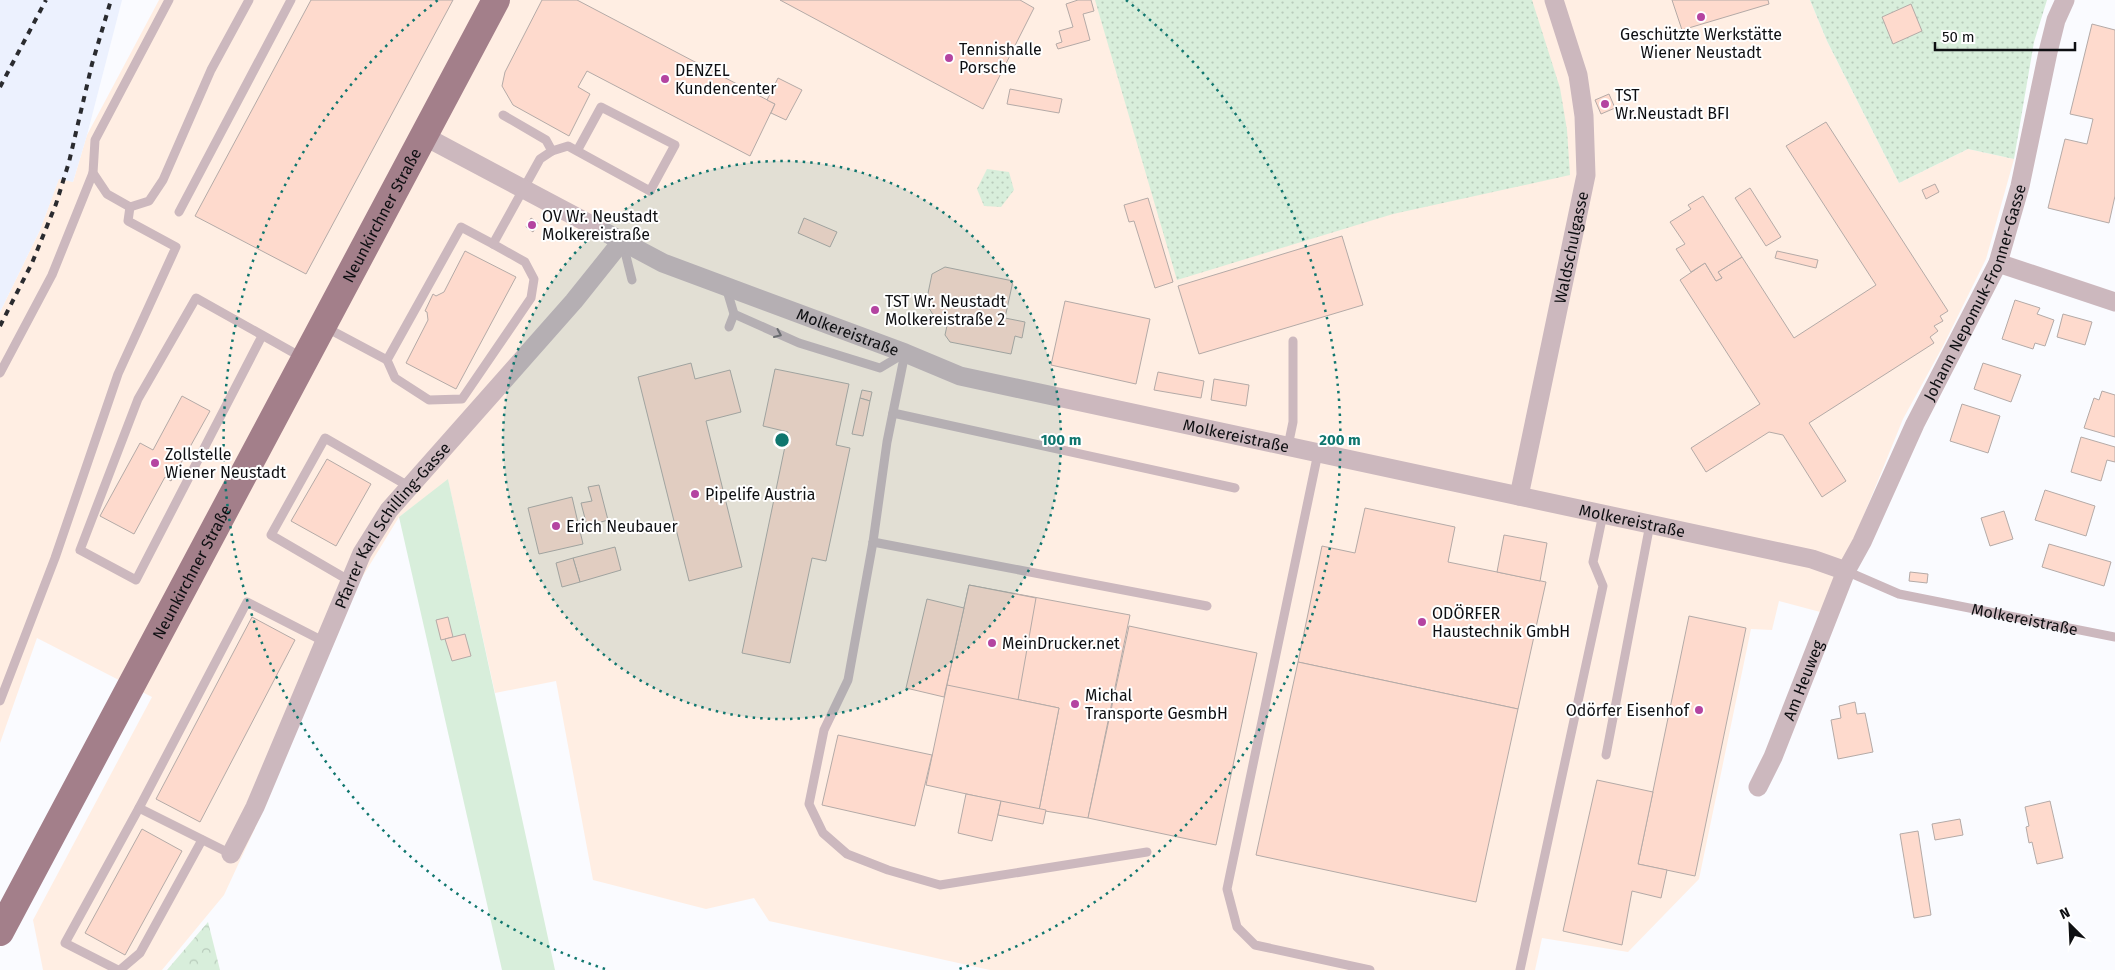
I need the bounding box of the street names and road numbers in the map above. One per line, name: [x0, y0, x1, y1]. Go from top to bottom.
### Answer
street label: Neunkirchner Straße: [338, 145, 425, 286]
street label: Johann Nepomuk-Fronner-Gasse: [1919, 182, 2030, 404]
street label: Waldschulgasse: [1550, 190, 1592, 305]
street label: Molkereistraße: [794, 304, 902, 360]
street label: Molkereistraße: [1181, 415, 1291, 456]
street label: Pfarrer Karl Schilling-Gasse: [330, 438, 454, 611]
street label: Molkereistraße: [1577, 500, 1687, 541]
street label: Neunkirchner Straße: [148, 501, 235, 642]
street label: Molkereistraße: [1970, 599, 2080, 639]
street label: Am Heuweg: [1779, 637, 1828, 723]

